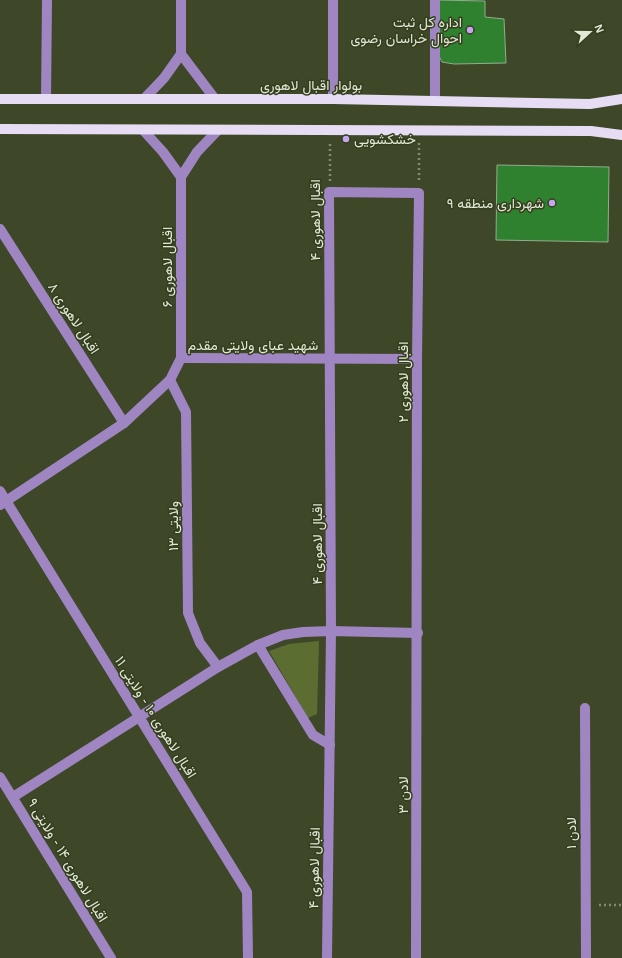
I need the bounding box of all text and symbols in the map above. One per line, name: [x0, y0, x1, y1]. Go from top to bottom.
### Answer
north arrow: [570, 12, 610, 52]
place label: اداره کل ثبت احوال خراسان رضوی: [350, 14, 462, 48]
text: N: [592, 23, 606, 34]
marker: اداره کل ثبت احوال خراسان رضوی: [465, 25, 475, 35]
street label: بولوار اقبال لاهوری: [260, 77, 362, 95]
place label: خشکشویی: [354, 131, 416, 148]
marker: خشکشویی: [341, 134, 351, 144]
street label: اقبال لاهوری ۴: [307, 179, 325, 261]
place label: شهرداری منطقه ۹: [447, 195, 544, 212]
marker: شهرداری منطقه ۹: [547, 198, 557, 208]
street label: اقبال لاهوری ۶: [159, 227, 177, 307]
street label: اقبال لاهوری ۸: [43, 279, 103, 358]
street label: شهید عبای ولایتی مقدم: [188, 337, 318, 354]
street label: اقبال لاهوری ۲: [395, 342, 413, 422]
street label: ولایتی ۱۳: [165, 501, 182, 551]
street label: اقبال لاهوری ۴: [309, 503, 327, 585]
street label: اقبال لاهوری ۱۰ - ولایتی ۱۱: [110, 653, 200, 782]
street label: لادن ۳: [395, 776, 412, 814]
street label: اقبال لاهوری ۱۴ - ولایتی ۹: [23, 795, 111, 926]
street label: لادن ۱: [563, 817, 580, 849]
street label: اقبال لاهوری ۴: [305, 827, 325, 909]

